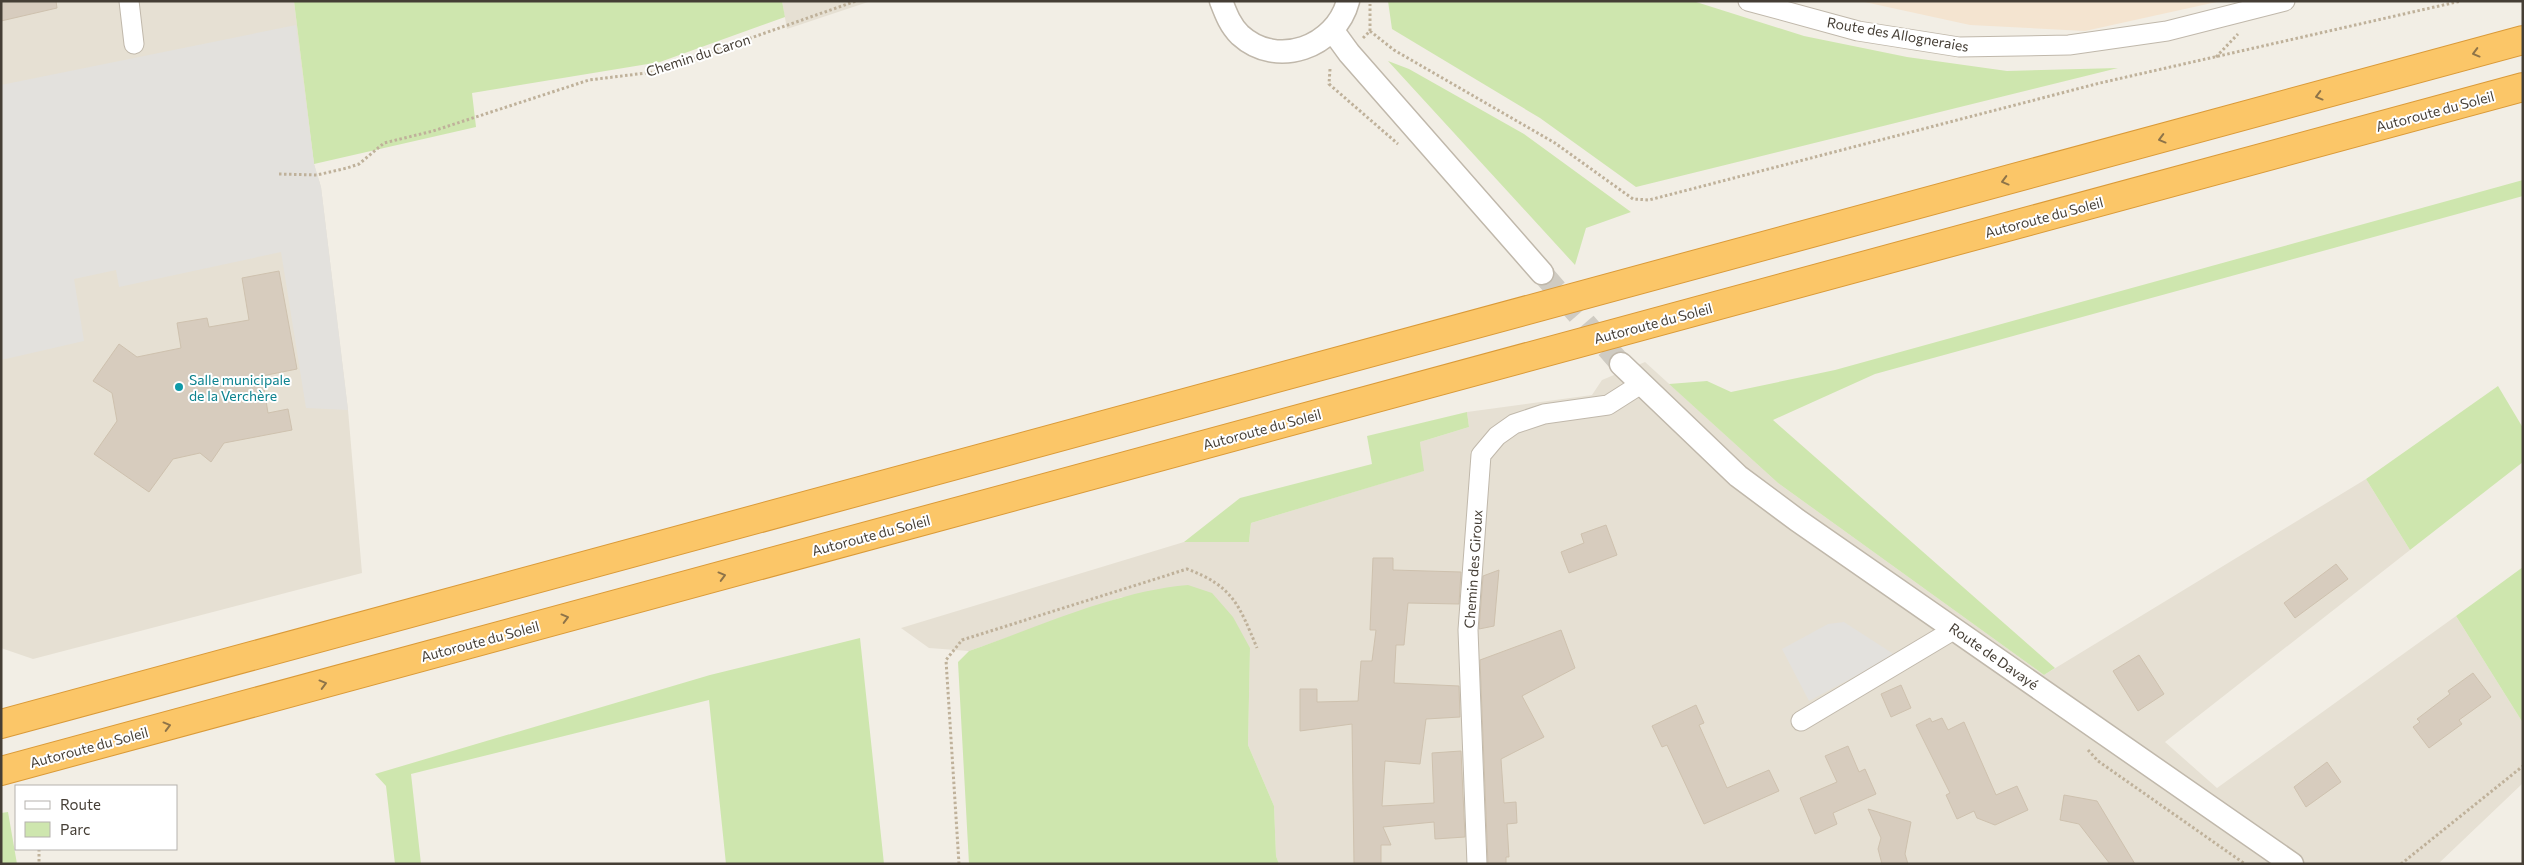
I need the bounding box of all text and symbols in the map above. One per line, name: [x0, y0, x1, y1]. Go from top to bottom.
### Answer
street label: Route des Allogneraies: [1826, 13, 1970, 55]
street label: Chemin du Caron: [644, 30, 752, 80]
one-way arrow: [2471, 47, 2480, 58]
street label: Autoroute du Soleil: [2374, 87, 2496, 135]
one-way arrow: [2315, 90, 2323, 101]
one-way arrow: [2159, 133, 2167, 143]
one-way arrow: [2001, 175, 2010, 186]
street label: Autoroute du Soleil: [1983, 193, 2105, 241]
street label: Autoroute du Soleil: [1592, 299, 1714, 347]
place label: Salle municipale de la Verchère: [189, 371, 290, 404]
marker: Salle municipale de la Verchère: [173, 381, 185, 393]
street label: Autoroute du Soleil: [1201, 405, 1323, 453]
street label: Chemin des Giroux: [1460, 509, 1486, 629]
street label: Autoroute du Soleil: [810, 511, 932, 559]
one-way arrow: [717, 571, 726, 582]
one-way arrow: [560, 614, 568, 624]
street label: Autoroute du Soleil: [419, 617, 541, 665]
street label: Route de Davayé: [1946, 619, 2042, 693]
one-way arrow: [319, 679, 327, 689]
one-way arrow: [162, 721, 171, 732]
street label: Autoroute du Soleil: [28, 723, 150, 771]
legend: [15, 785, 178, 850]
text: Route: [60, 795, 101, 813]
text: Parc: [60, 820, 90, 838]

